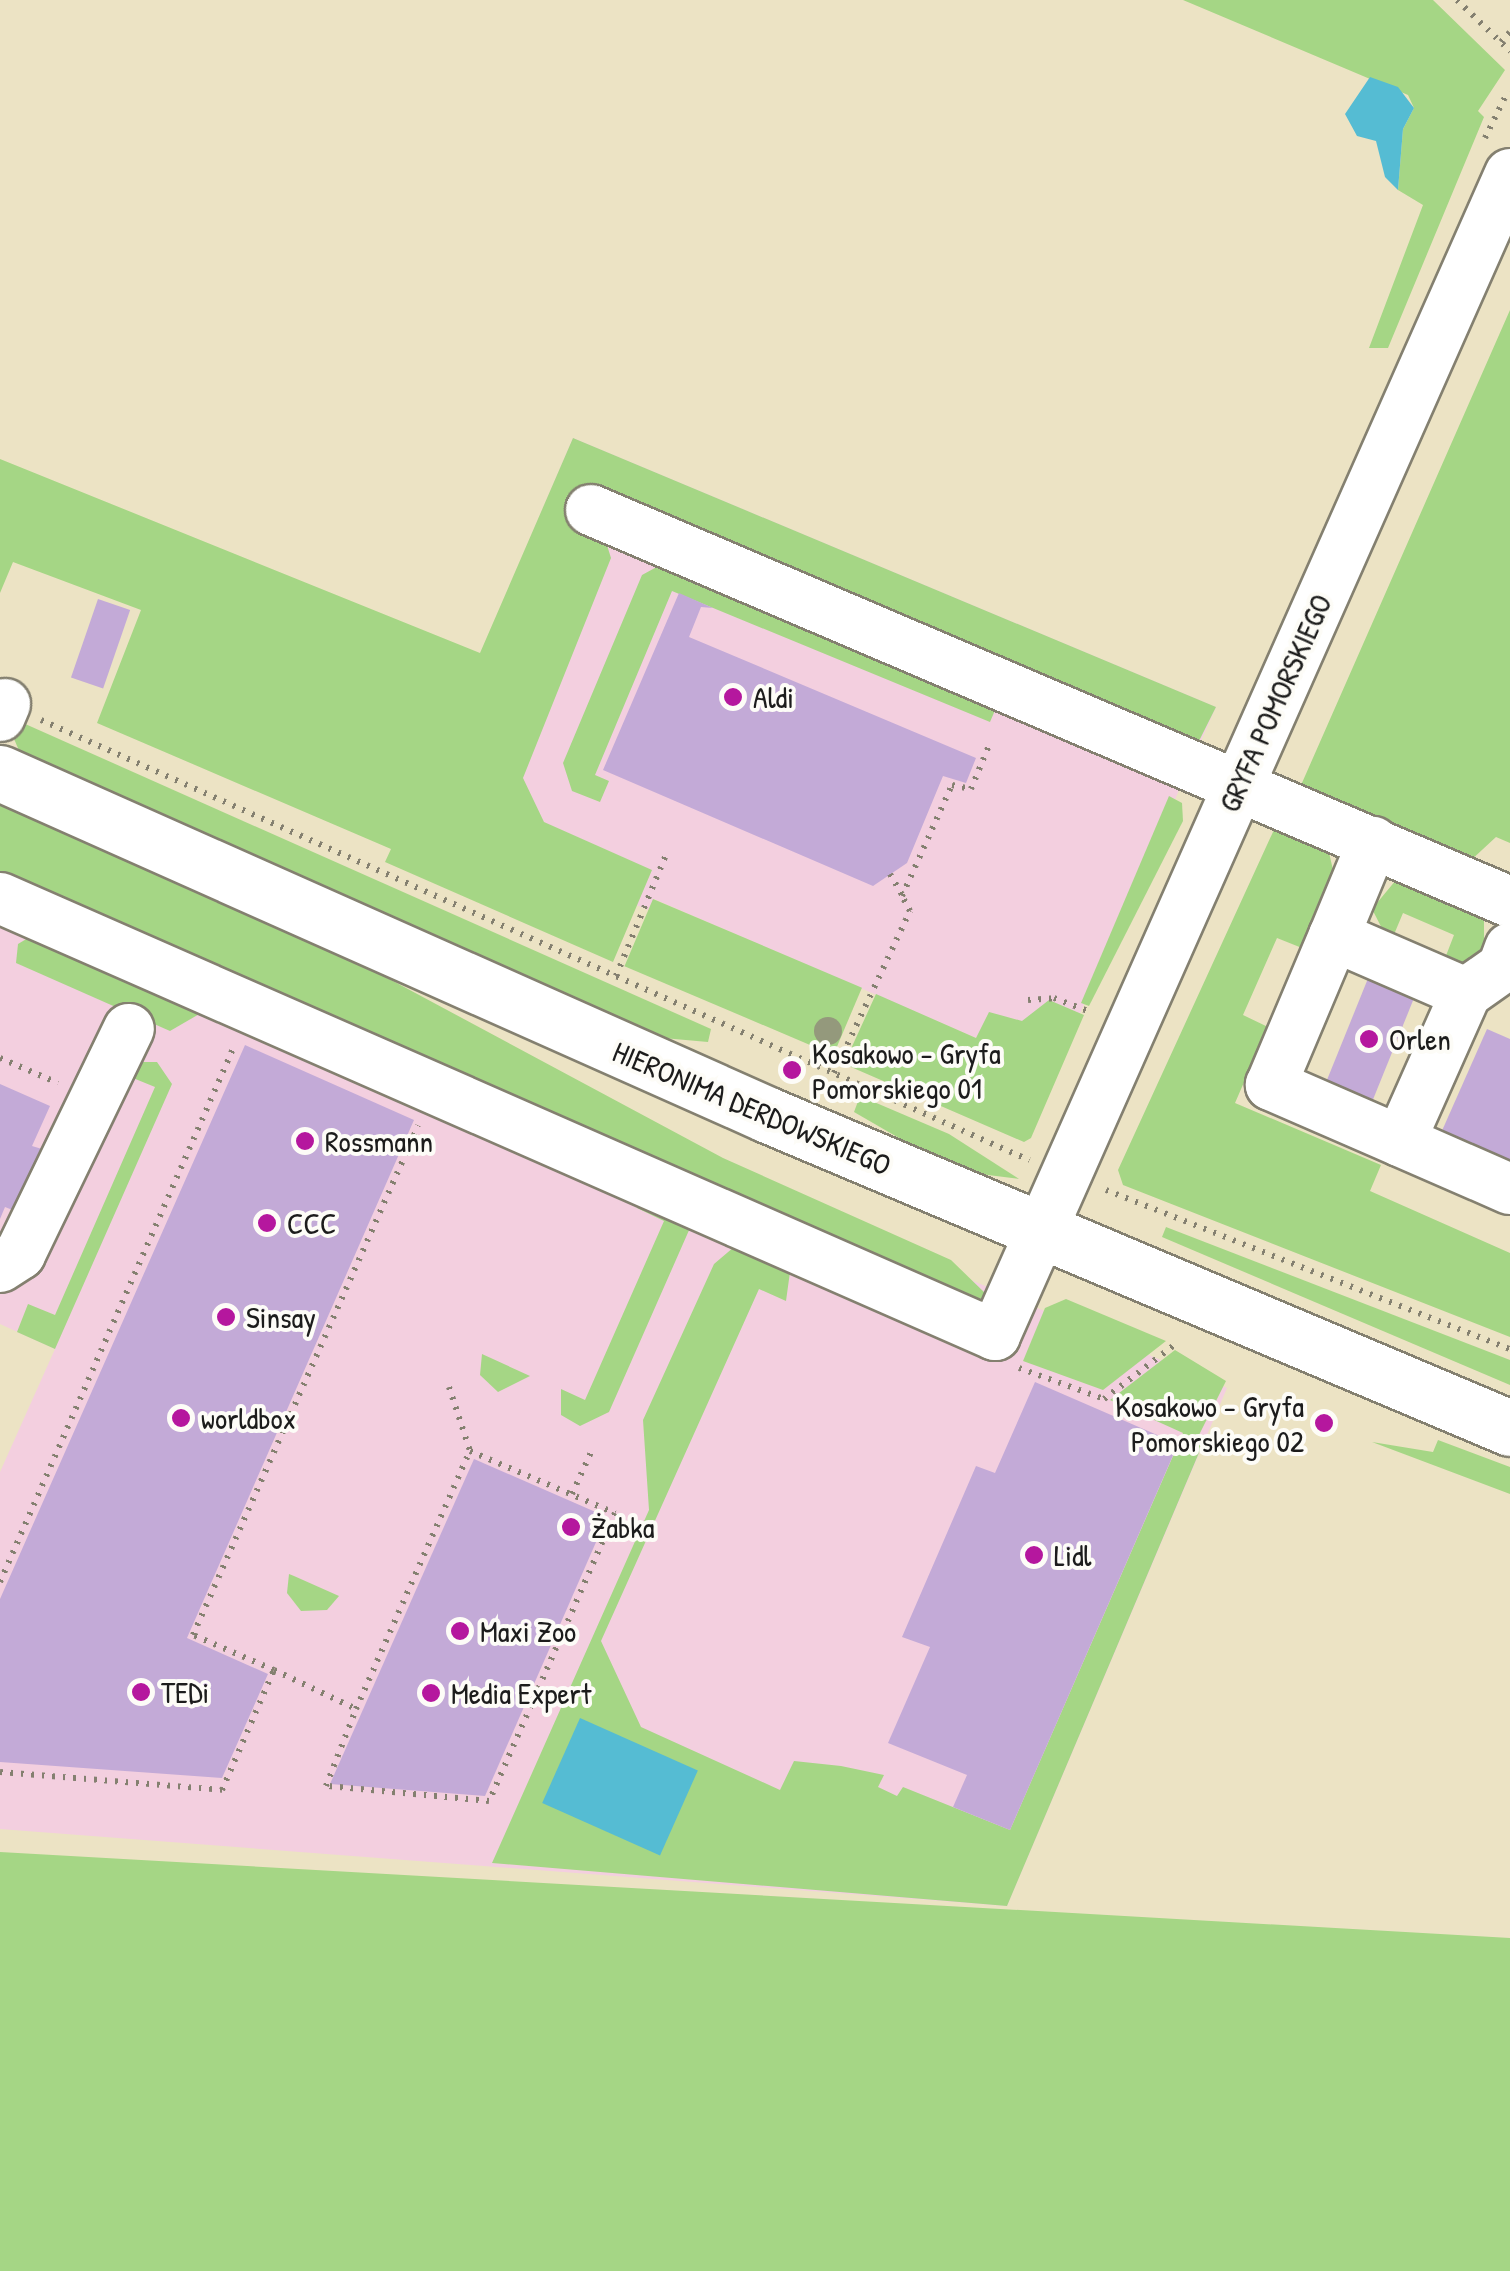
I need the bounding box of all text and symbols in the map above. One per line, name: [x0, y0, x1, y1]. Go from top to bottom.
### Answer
street label: GRYFA POMORSKIEGO: [1211, 589, 1339, 817]
place label: Aldi: [753, 679, 794, 715]
marker: Aldi: [722, 686, 744, 708]
place label: Orlen: [1389, 1021, 1451, 1057]
marker: Orlen: [1358, 1028, 1380, 1050]
street label: HIERONIMA DERDOWSKIEGO: [608, 1033, 896, 1183]
place label: Kosakowo - Gryfa Pomorskiego 01: [812, 1035, 1001, 1106]
marker: Kosakowo - Gryfa Pomorskiego 01: [781, 1059, 803, 1081]
place label: Rossmann: [325, 1123, 433, 1159]
marker: Rossmann: [294, 1130, 316, 1152]
place label: CCC: [287, 1205, 336, 1241]
marker: CCC: [256, 1212, 278, 1234]
place label: Sinsay: [246, 1299, 316, 1335]
marker: Sinsay: [215, 1306, 237, 1328]
place label: Kosakowo - Gryfa Pomorskiego 02: [1115, 1388, 1304, 1458]
place label: worldbox: [201, 1400, 296, 1436]
marker: worldbox: [170, 1407, 192, 1429]
marker: Kosakowo - Gryfa Pomorskiego 02: [1313, 1412, 1335, 1434]
place label: Żabka: [591, 1509, 655, 1545]
marker: Żabka: [560, 1516, 582, 1538]
place label: Lidl: [1054, 1537, 1092, 1573]
marker: Lidl: [1023, 1544, 1045, 1566]
place label: Maxi Zoo: [480, 1613, 576, 1649]
marker: Maxi Zoo: [449, 1620, 471, 1642]
place label: TEDi: [161, 1674, 209, 1710]
place label: Media Expert: [451, 1675, 591, 1711]
marker: TEDi: [130, 1681, 152, 1703]
marker: Media Expert: [420, 1682, 442, 1704]

